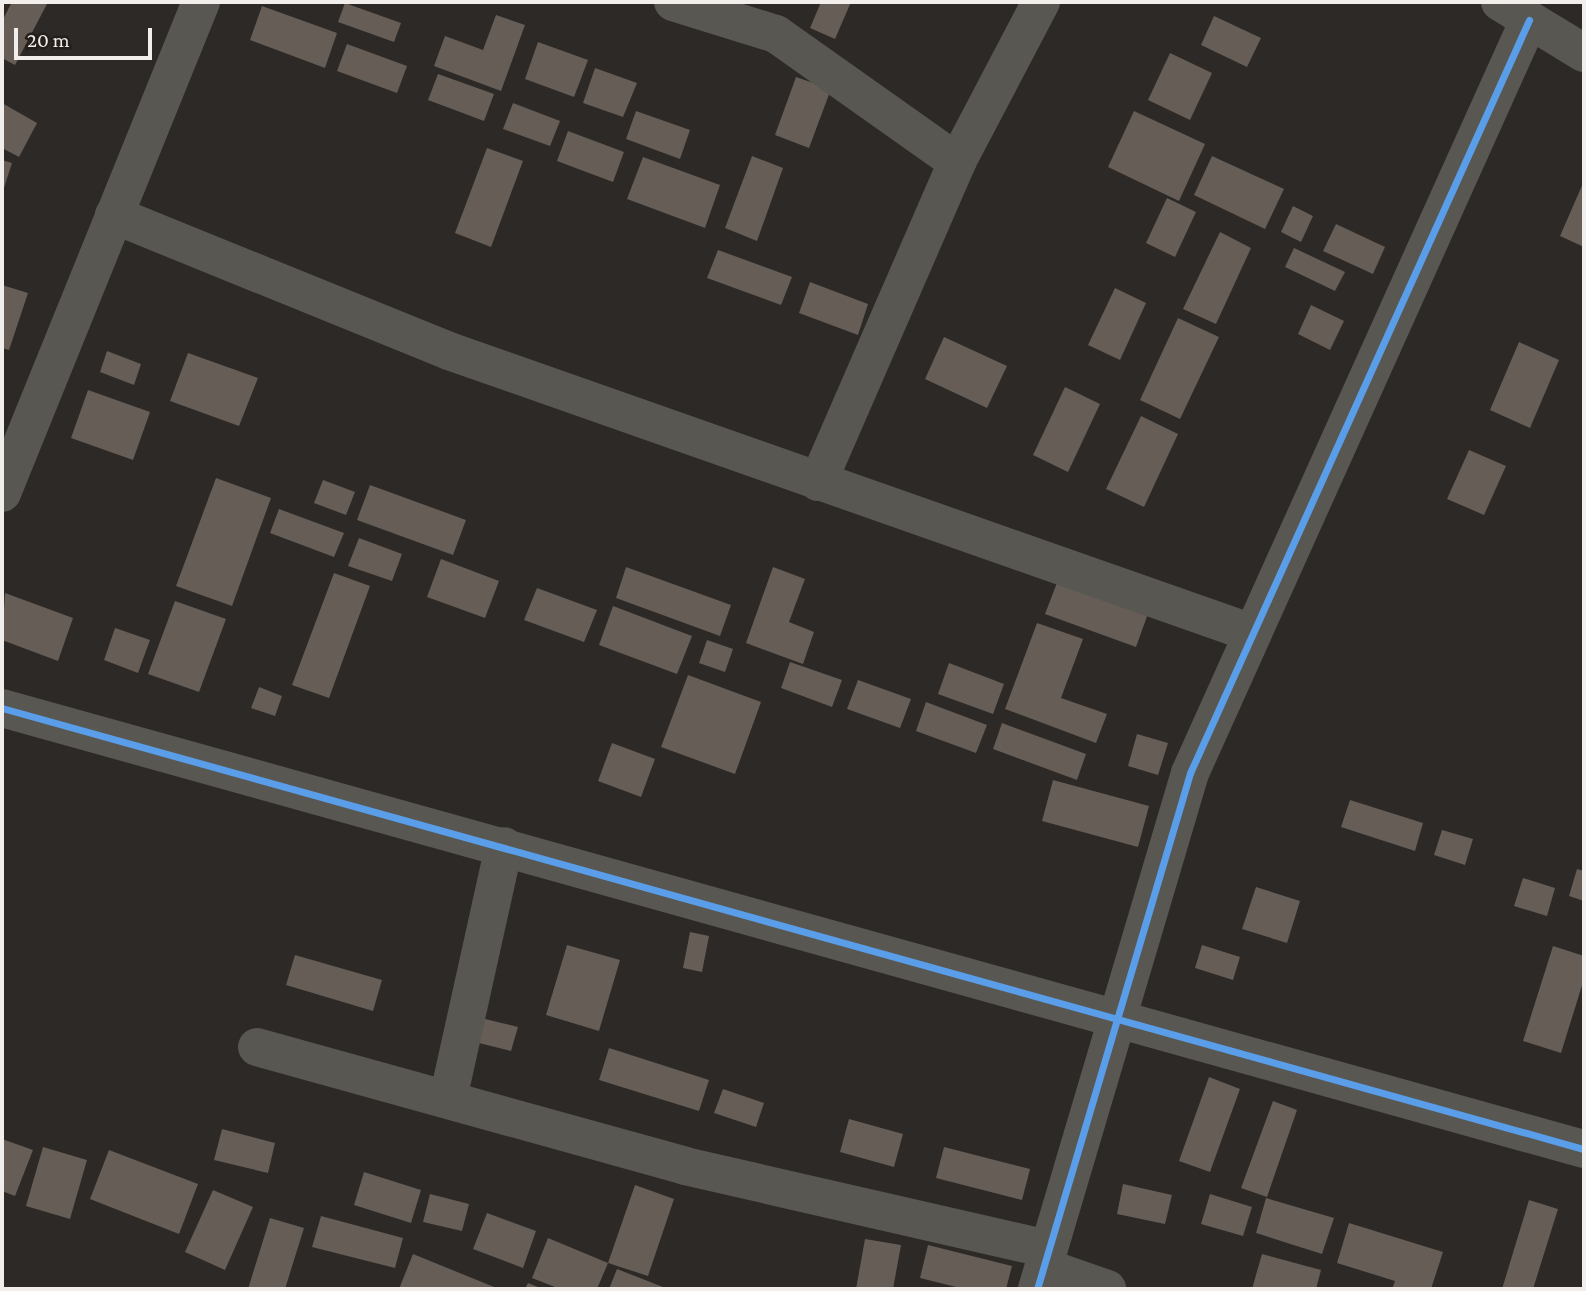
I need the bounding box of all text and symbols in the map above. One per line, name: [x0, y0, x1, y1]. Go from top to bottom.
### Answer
scale bar: [18, 14, 156, 58]
text: 20 m: [27, 28, 70, 52]

